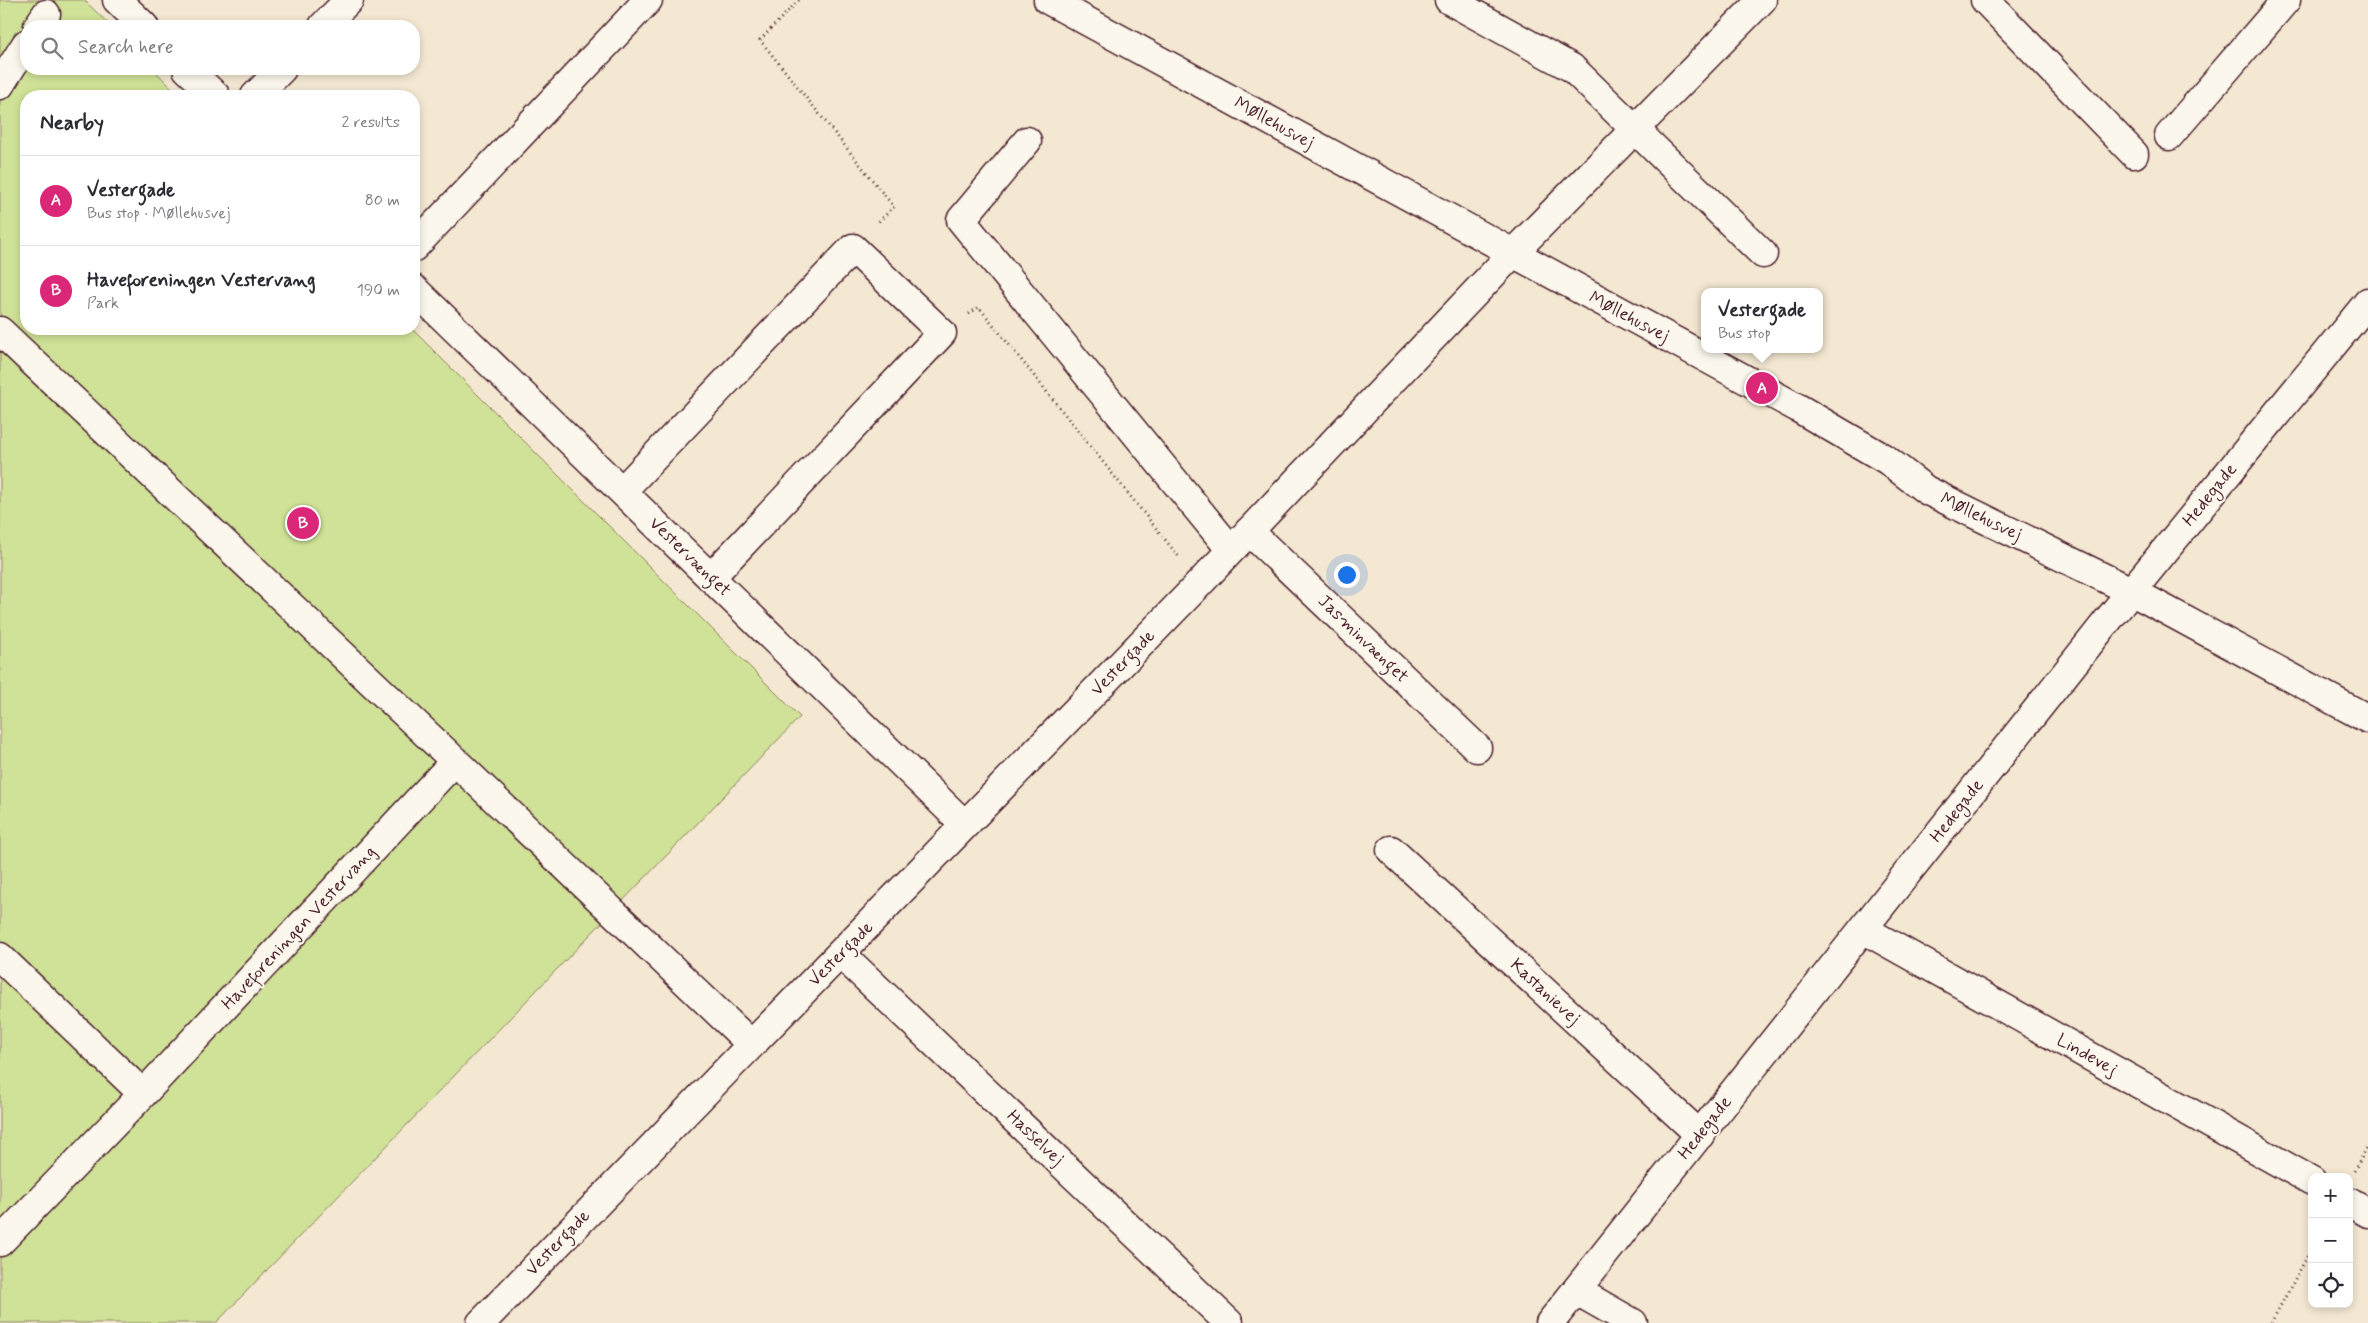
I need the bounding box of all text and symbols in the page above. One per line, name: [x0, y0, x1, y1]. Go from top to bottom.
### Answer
search box: [20, 20, 420, 75]
icon: search: [38, 34, 66, 62]
text: Search here: [78, 35, 174, 60]
street label: Møllehusvej: [1230, 91, 1318, 155]
text: Nearby: [40, 109, 104, 137]
text: 2 results: [342, 112, 400, 133]
text: Vestergade: [87, 178, 175, 203]
text: A: [51, 190, 61, 211]
text: 80 m: [365, 190, 400, 211]
text: Bus stop · Møllehusvej: [87, 203, 231, 224]
text: Haveforeningen Vestervang: [87, 268, 316, 293]
text: B: [51, 280, 61, 301]
text: 190 m: [357, 280, 400, 301]
street label: Møllehusvej: [1585, 286, 1673, 348]
popup: [1701, 288, 1823, 353]
text: Park: [87, 293, 119, 314]
text: Vestergade: [1718, 298, 1806, 323]
text: Bus stop: [1718, 323, 1771, 344]
pin: A: [1746, 369, 1778, 407]
street label: Hedegade: [2177, 458, 2244, 532]
street label: Møllehusvej: [1936, 487, 2026, 547]
pin: B: [287, 504, 319, 542]
street label: Vestervænget: [642, 512, 736, 604]
your location: [1334, 562, 1360, 588]
street label: Jasminvænget: [1311, 589, 1414, 690]
street label: Vestergade: [1085, 625, 1162, 703]
street label: Hedegade: [1925, 774, 1990, 848]
street label: Haveforeningen Vestervang: [216, 841, 383, 1017]
street label: Vestergade: [803, 916, 880, 993]
street label: Kastanievej: [1505, 953, 1585, 1031]
street label: Lindevej: [2052, 1028, 2122, 1082]
street label: Hedegade: [1673, 1091, 1738, 1165]
street label: Hasselvej: [1001, 1105, 1069, 1171]
map controls: [2308, 1173, 2353, 1308]
button: +: [2308, 1173, 2353, 1218]
street label: Vestergade: [520, 1205, 597, 1283]
button: −: [2308, 1218, 2353, 1263]
button: locate: [2308, 1263, 2353, 1308]

